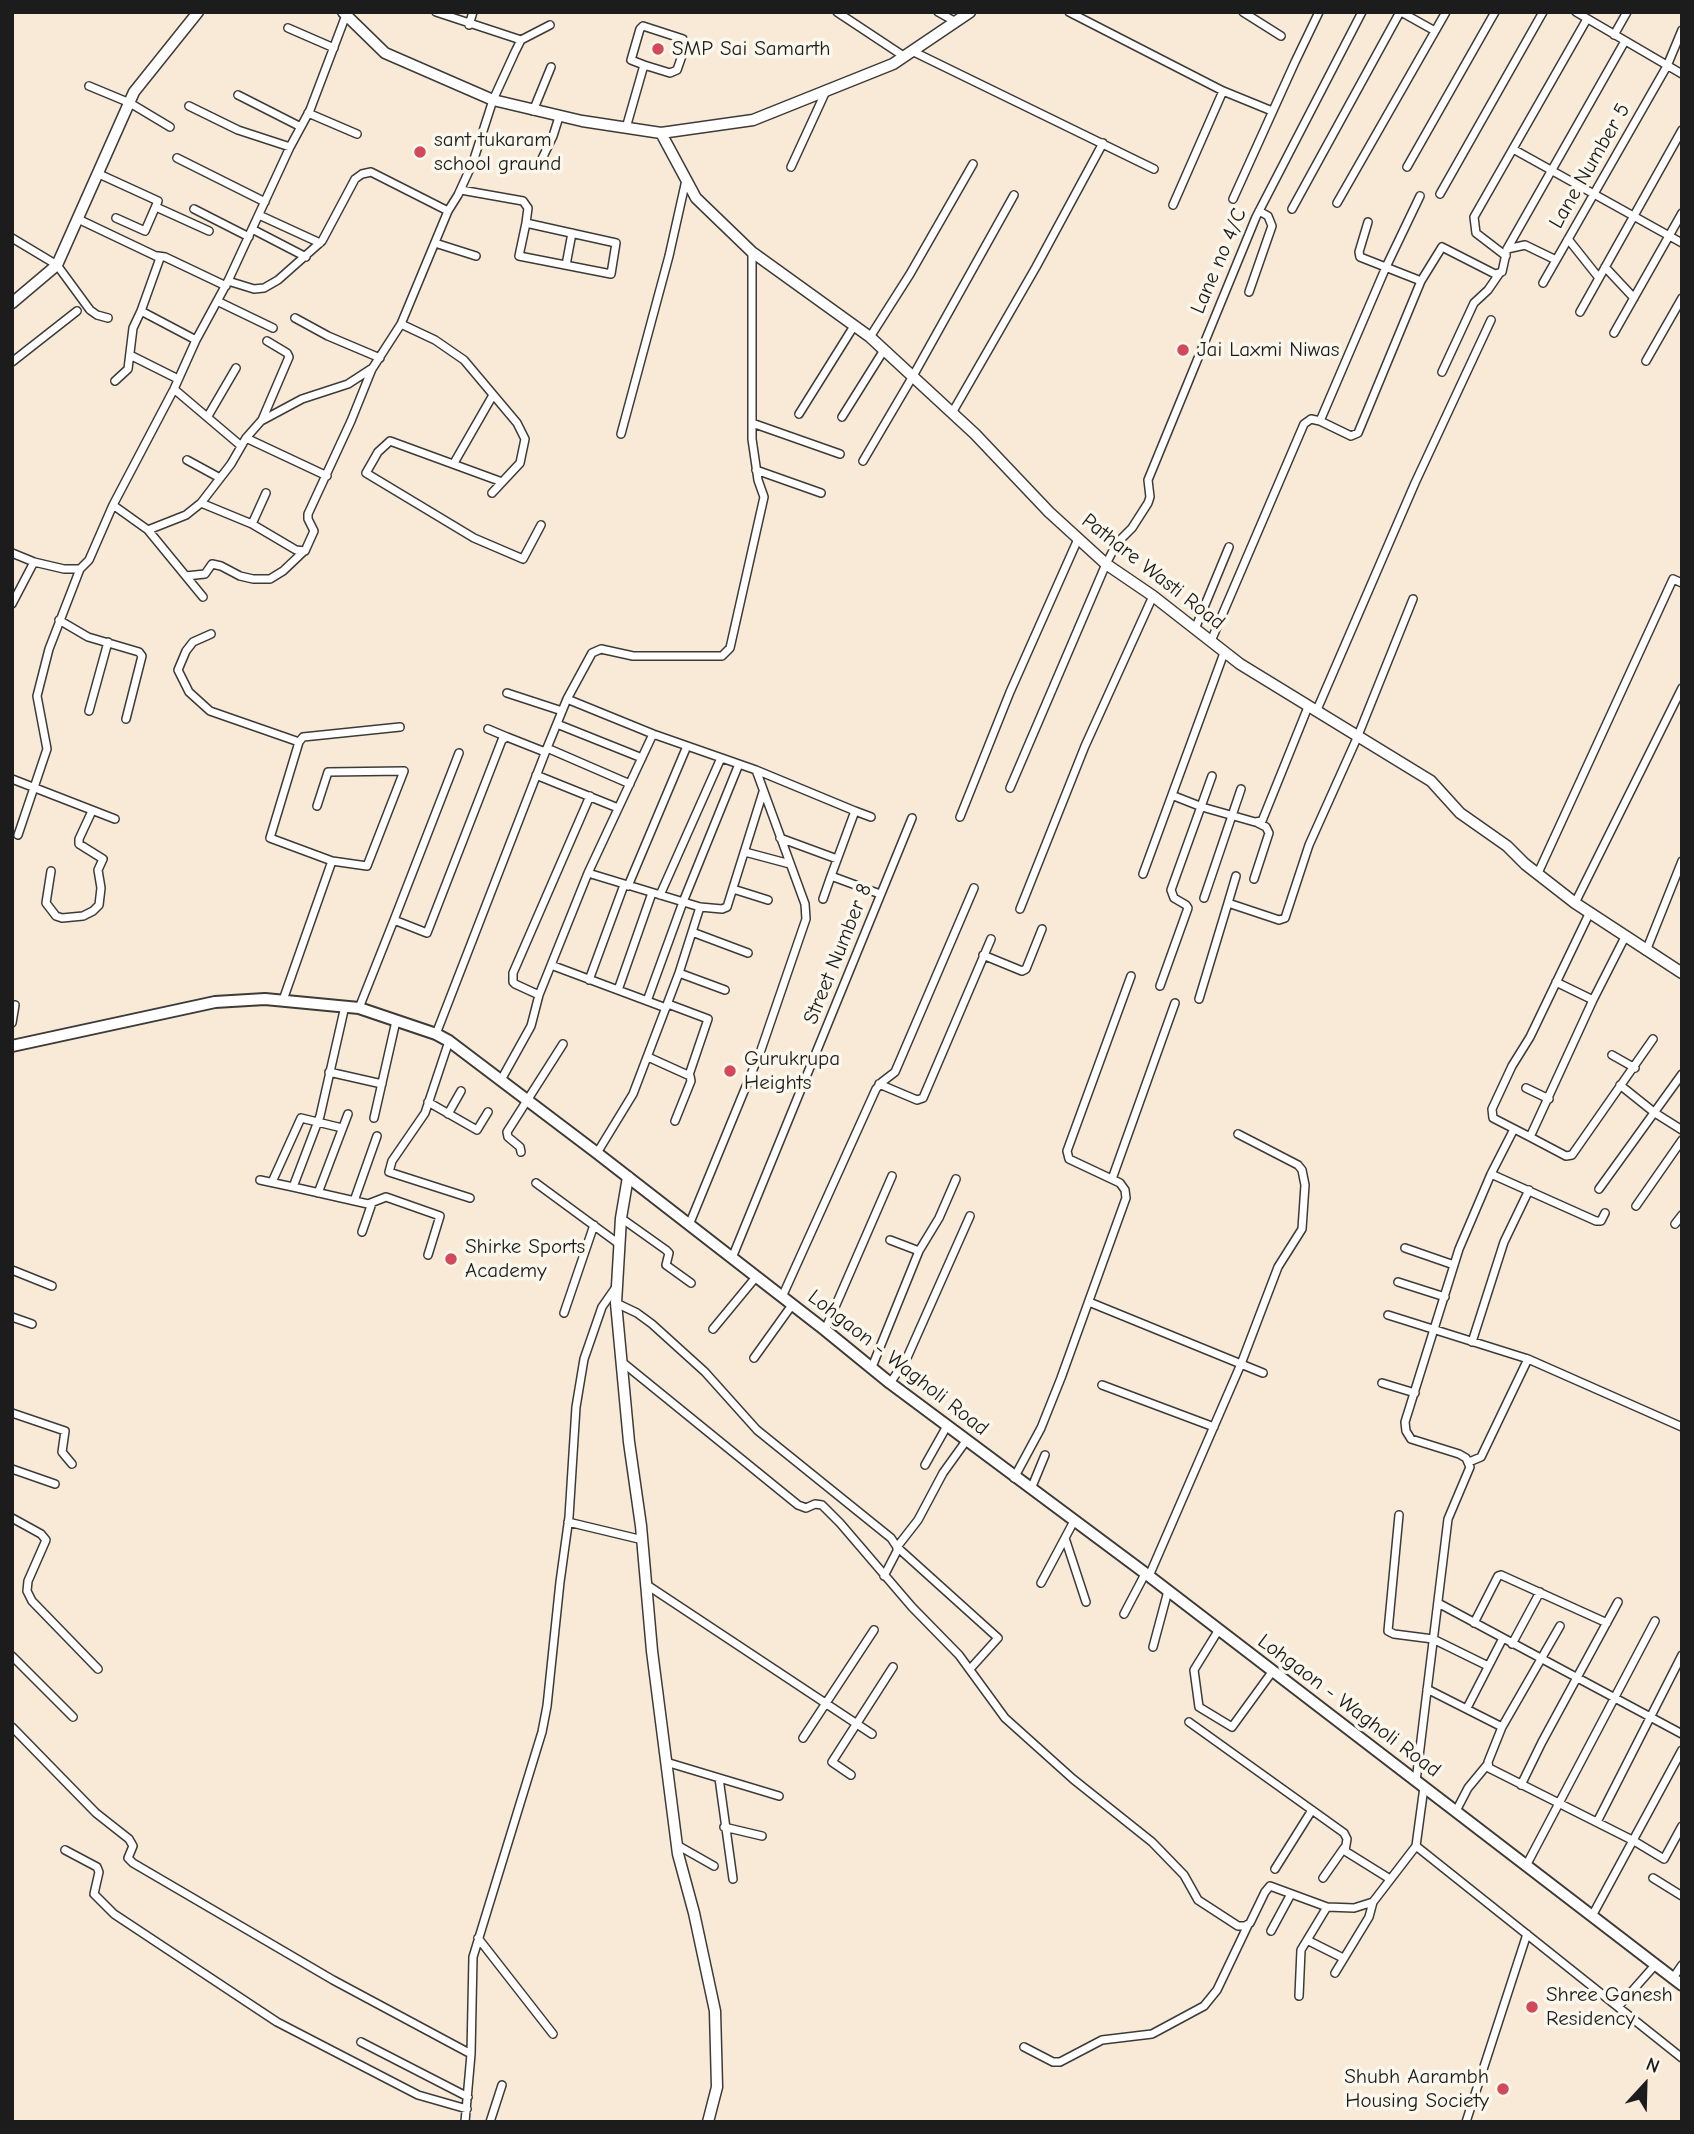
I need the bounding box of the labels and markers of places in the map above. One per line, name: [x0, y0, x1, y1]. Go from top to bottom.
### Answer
place label: SMP Sai Samarth: [672, 36, 830, 62]
marker: SMP Sai Samarth: [650, 41, 666, 57]
place label: sant tukaram school graund: [434, 127, 561, 177]
marker: sant tukaram school graund: [412, 144, 428, 160]
place label: Jai Laxmi Niwas: [1197, 337, 1340, 363]
marker: Jai Laxmi Niwas: [1175, 342, 1191, 358]
place label: Gurukrupa Heights: [744, 1046, 840, 1096]
marker: Gurukrupa Heights: [722, 1063, 738, 1079]
place label: Shirke Sports Academy: [465, 1234, 585, 1284]
marker: Shirke Sports Academy: [443, 1251, 459, 1267]
place label: Shree Ganesh Residency: [1546, 1982, 1673, 2032]
marker: Shree Ganesh Residency: [1524, 1999, 1540, 2015]
place label: Shubh Aarambh Housing Society: [1344, 2064, 1489, 2114]
marker: Shubh Aarambh Housing Society: [1495, 2081, 1511, 2097]

